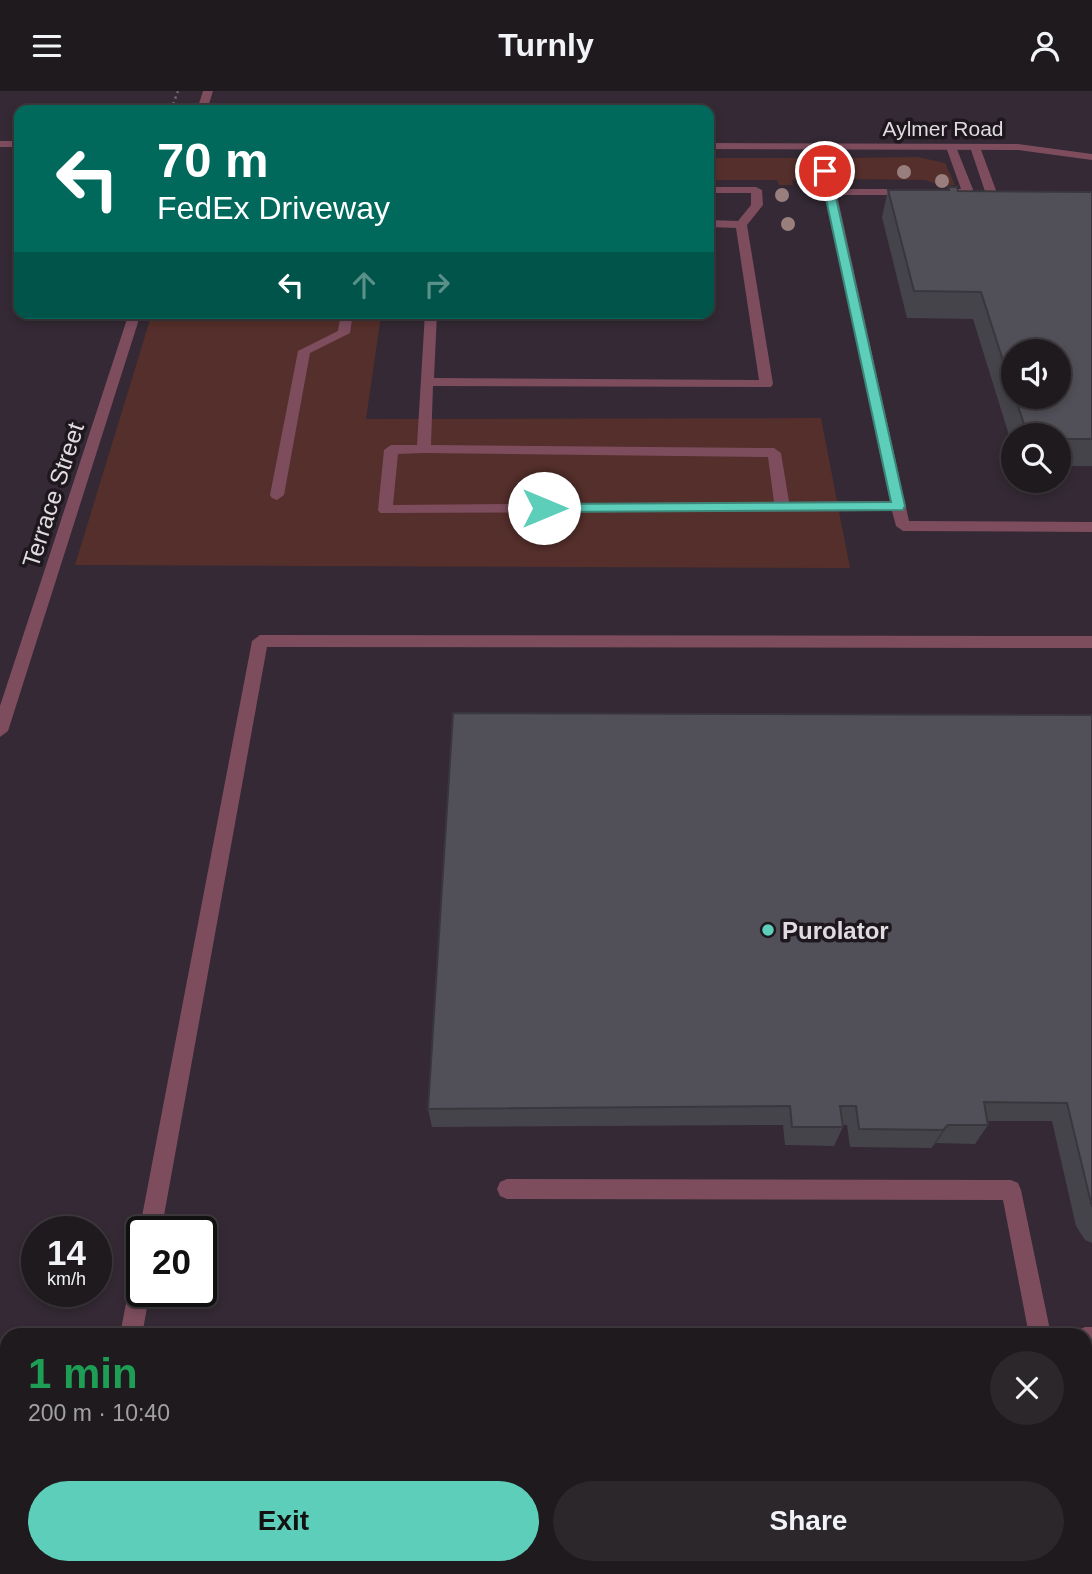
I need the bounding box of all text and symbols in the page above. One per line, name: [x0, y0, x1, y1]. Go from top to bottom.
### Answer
icon: menu: [28, 27, 66, 65]
text: Turnly: [498, 27, 594, 63]
icon: person: [1026, 27, 1064, 65]
street label: Aylmer Road: [883, 117, 1004, 140]
icon: left: [42, 133, 133, 224]
text: 70 m: [157, 133, 269, 187]
pin: [795, 141, 855, 201]
icon: arrive: [806, 152, 844, 190]
text: FedEx Driveway: [157, 190, 390, 226]
icon: left: [272, 266, 310, 304]
icon: ahead: [345, 266, 383, 304]
icon: right: [418, 266, 456, 304]
map controls: [1001, 339, 1071, 493]
button: sound: [1001, 339, 1071, 409]
street label: Terrace Street: [17, 419, 89, 571]
button: search: [1001, 423, 1071, 493]
position arrow: [507, 471, 581, 545]
place label: Purolator: [782, 917, 889, 944]
marker: Purolator: [760, 922, 776, 938]
speed limit sign: 20: [126, 1216, 217, 1307]
text: 14: [47, 1233, 86, 1272]
text: km/h: [47, 1269, 86, 1289]
text: 1 min: [28, 1350, 138, 1397]
button: close: [990, 1351, 1064, 1425]
text: 200 m · 10:40: [28, 1400, 170, 1426]
button: Exit: [28, 1481, 539, 1561]
button: Share: [553, 1481, 1064, 1561]

